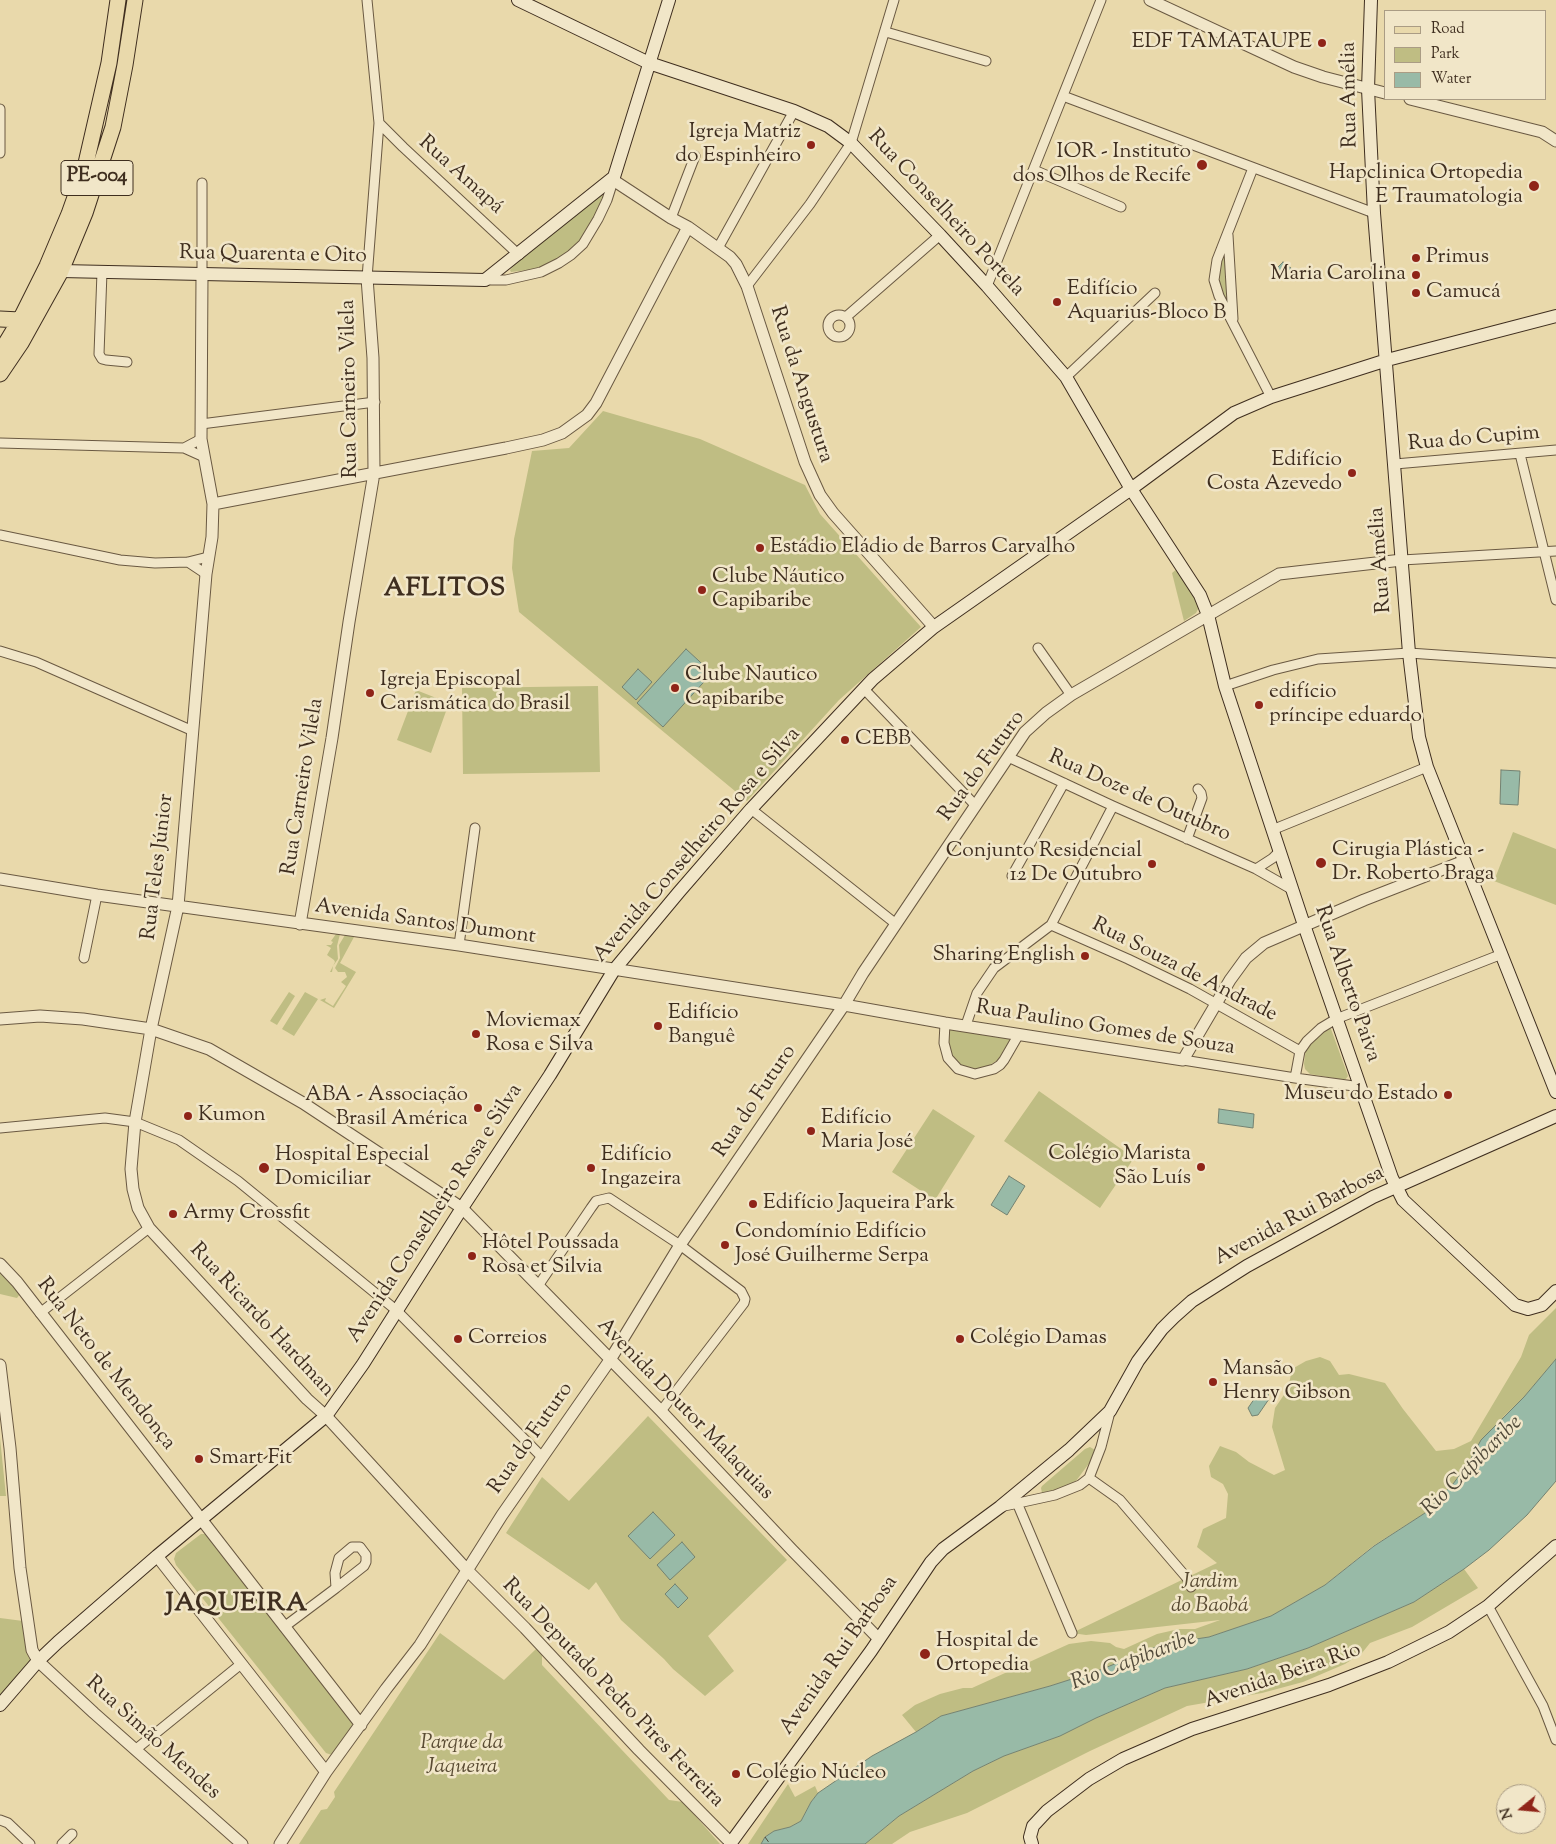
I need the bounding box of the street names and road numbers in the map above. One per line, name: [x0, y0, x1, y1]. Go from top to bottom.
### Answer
street label: Rua Amélia: [1337, 42, 1365, 148]
street label: Rua Conselheiro Portela: [861, 125, 1029, 303]
street label: Rua Amapá: [412, 131, 508, 221]
road number: PE-004: [61, 160, 133, 196]
street label: Rua Quarenta e Oito: [179, 242, 367, 270]
street label: Rua Carneiro Vilela: [337, 299, 365, 479]
street label: Rua da Angustura: [763, 303, 837, 467]
street label: Rua do Cupim: [1407, 422, 1541, 458]
street label: Rua Amélia: [1366, 506, 1398, 614]
street label: Rua Carneiro Vilela: [278, 697, 330, 877]
street label: Rua do Futuro: [934, 707, 1032, 827]
street label: Avenida Conselheiro Rosa e Silva: [589, 723, 807, 969]
street label: Rua Doze de Outubro: [1044, 745, 1234, 849]
street label: Rua Teles Júnior: [138, 792, 180, 942]
street label: Avenida Santos Dumont: [313, 895, 537, 951]
street label: Rua Alberto Paiva: [1307, 902, 1385, 1066]
street label: Rua Souza de Andrade: [1087, 913, 1281, 1029]
street label: Rua Paulino Gomes de Souza: [974, 996, 1236, 1062]
street label: Rua do Futuro: [709, 1041, 803, 1163]
street label: Avenida Conselheiro Rosa e Silva: [343, 1080, 529, 1348]
street label: Avenida Rui Barbosa: [1211, 1162, 1389, 1272]
street label: Rua Ricardo Hardman: [183, 1239, 339, 1403]
street label: Rua Neto de Mendonça: [30, 1274, 180, 1456]
street label: Avenida Doutor Malaquias: [590, 1314, 778, 1506]
street label: Rua do Futuro: [484, 1378, 580, 1500]
street label: Avenida Rui Barbosa: [776, 1572, 904, 1740]
street label: Rua Deputado Pedro Pires Ferreira: [496, 1574, 728, 1814]
street label: Avenida Beira Rio: [1202, 1638, 1364, 1716]
street label: Rua Simão Mendes: [79, 1672, 225, 1806]

